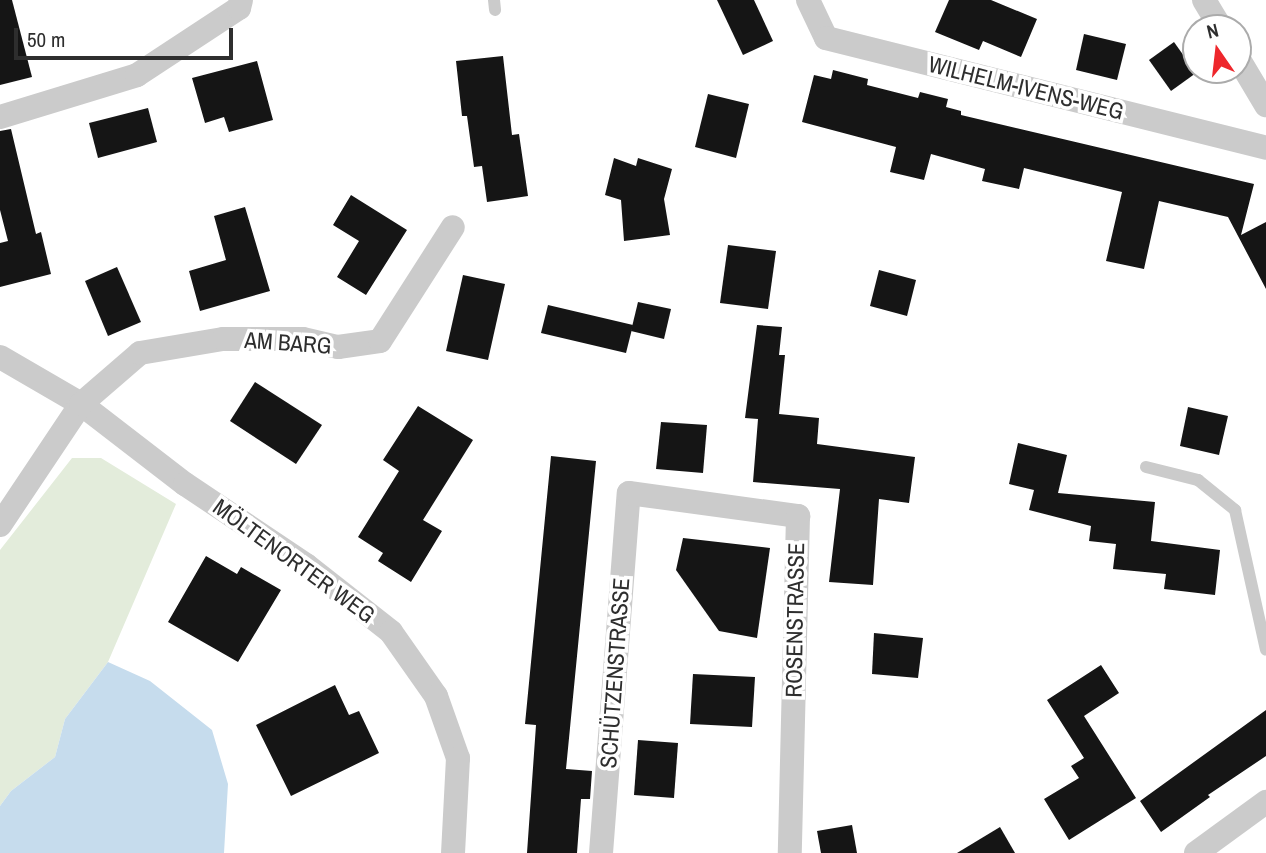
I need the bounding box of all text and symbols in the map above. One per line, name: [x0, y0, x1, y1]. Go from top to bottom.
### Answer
scale bar: [18, 14, 236, 58]
north arrow: [1182, 14, 1252, 84]
text: N: [1204, 17, 1221, 45]
text: 50 m: [27, 25, 65, 54]
street label: WILHELM-IVENS-WEG: [926, 50, 1126, 126]
street label: AM BARG: [244, 326, 332, 360]
street label: MÖLTENORTER WEG: [208, 493, 380, 629]
street label: ROSENSTRASSE: [780, 542, 810, 698]
street label: SCHÜTZENSTRASSE: [595, 577, 635, 769]

